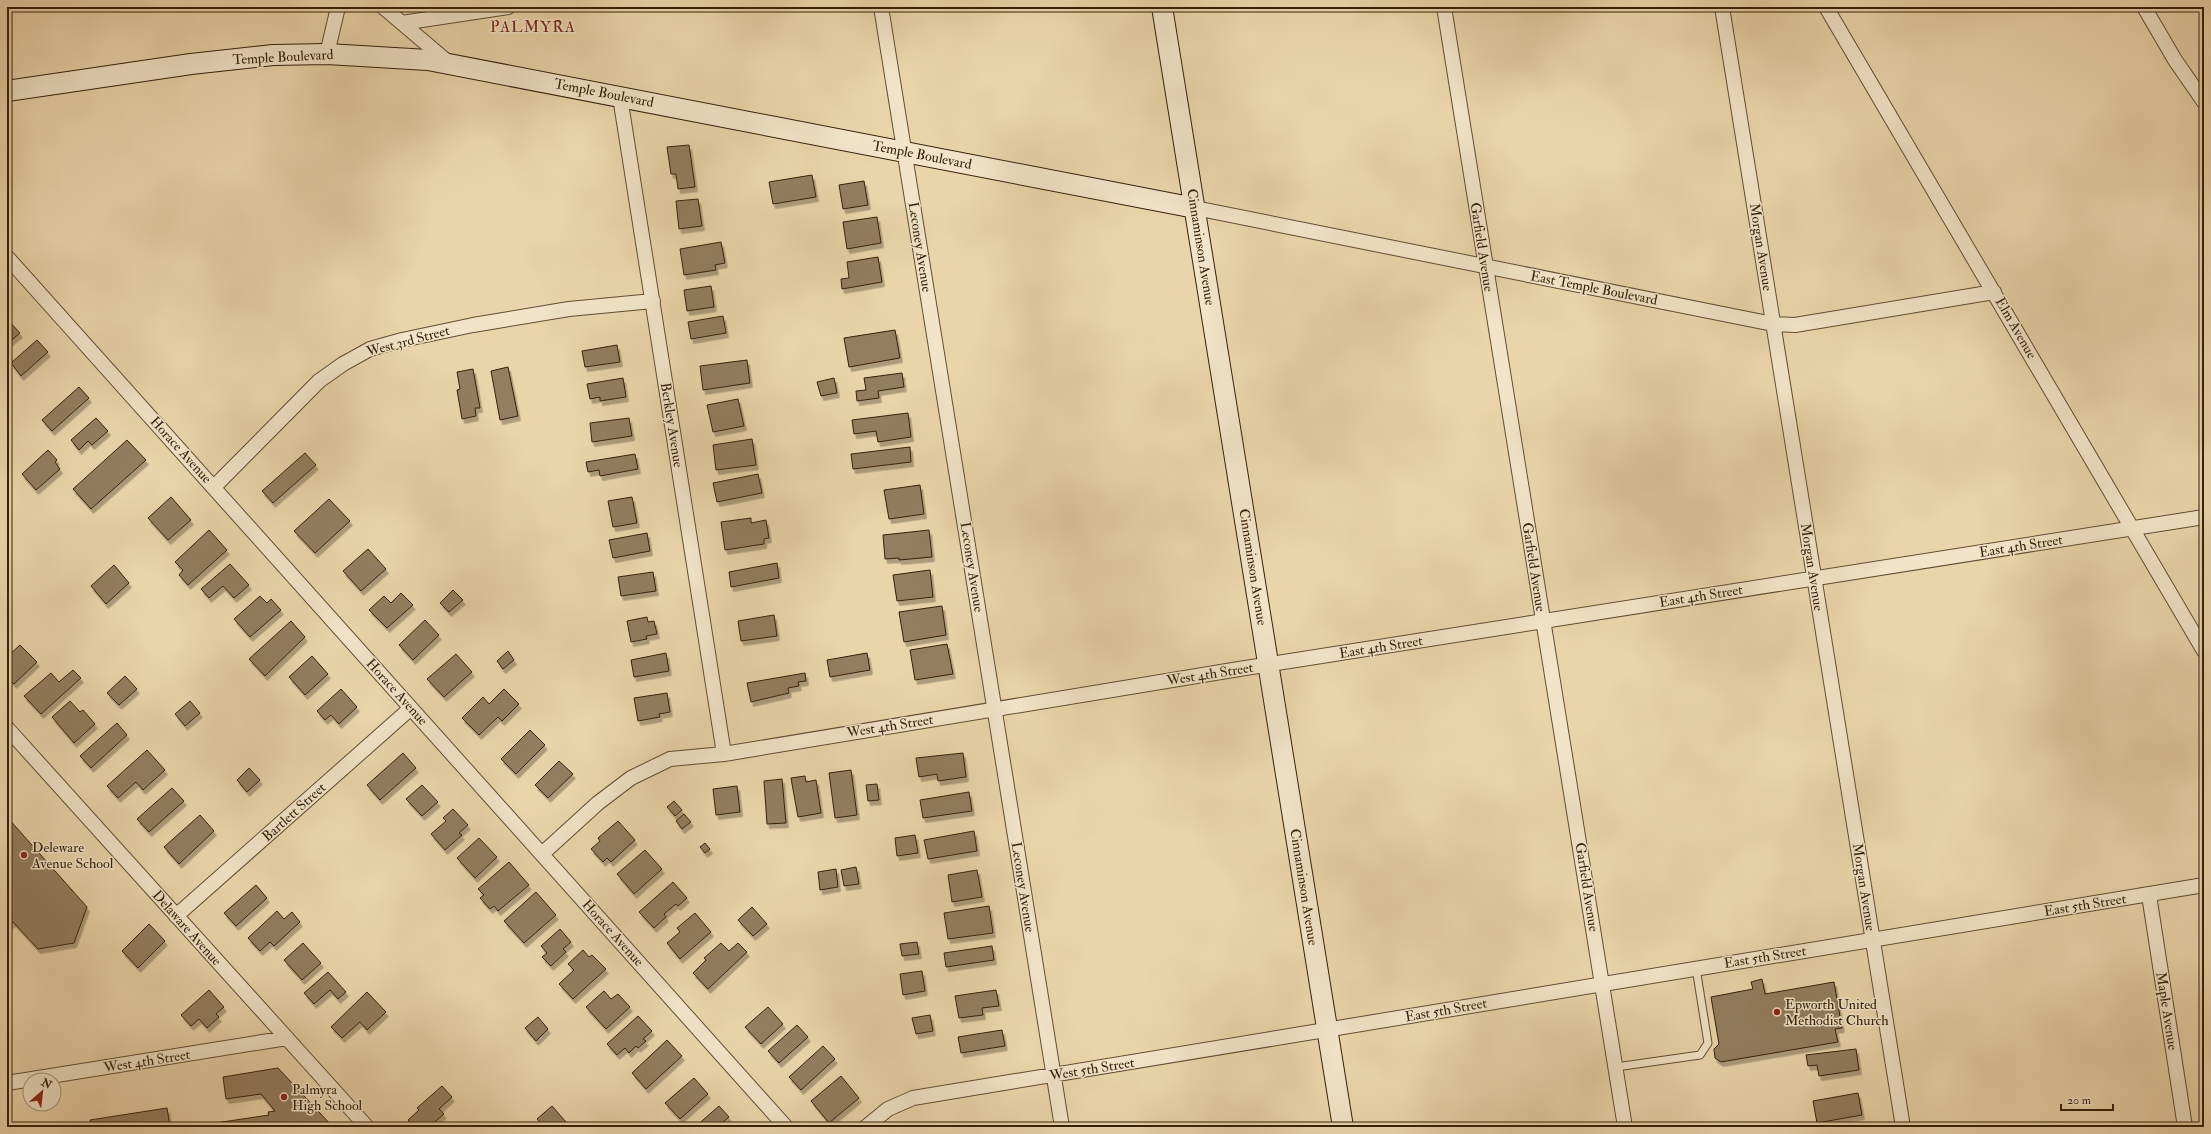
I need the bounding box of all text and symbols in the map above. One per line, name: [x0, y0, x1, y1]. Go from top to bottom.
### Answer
district label: PALMYRA: [490, 17, 576, 37]
street label: Temple Boulevard: [232, 46, 334, 69]
street label: Temple Boulevard: [553, 75, 655, 112]
street label: Temple Boulevard: [871, 137, 973, 174]
street label: Cinnaminson Avenue: [1183, 187, 1219, 307]
street label: Leconey Avenue: [903, 201, 936, 294]
street label: Garfield Avenue: [1467, 201, 1497, 293]
street label: Morgan Avenue: [1746, 202, 1776, 292]
street label: East Temple Boulevard: [1529, 267, 1659, 310]
street label: Elm Avenue: [1992, 294, 2040, 362]
street label: West 3rd Street: [364, 322, 452, 360]
street label: Berkley Avenue: [656, 381, 687, 469]
street label: Horace Avenue: [147, 413, 216, 487]
street label: Cinnaminson Avenue: [1235, 507, 1271, 627]
street label: Leconey Avenue: [955, 521, 988, 614]
street label: Garfield Avenue: [1519, 521, 1549, 613]
street label: Morgan Avenue: [1797, 522, 1827, 612]
street label: East 4th Street: [1978, 531, 2064, 561]
street label: East 4th Street: [1658, 581, 1744, 611]
street label: East 4th Street: [1338, 632, 1424, 662]
street label: Horace Avenue: [363, 655, 432, 729]
street label: West 4th Street: [1165, 659, 1255, 689]
street label: West 4th Street: [845, 711, 935, 741]
street label: Bartlett Street: [259, 779, 330, 845]
street label: Cinnaminson Avenue: [1286, 827, 1322, 947]
place label: Deleware Avenue School: [31, 839, 114, 872]
street label: Leconey Avenue: [1006, 841, 1039, 934]
street label: Garfield Avenue: [1572, 841, 1602, 933]
street label: Morgan Avenue: [1849, 842, 1879, 932]
marker: Deleware Avenue School: [19, 850, 29, 860]
street label: Delaware Avenue: [149, 887, 225, 969]
street label: East 5th Street: [2043, 890, 2128, 920]
street label: Horace Avenue: [579, 896, 648, 970]
street label: East 5th Street: [1723, 942, 1808, 972]
street label: Maple Avenue: [2151, 971, 2182, 1052]
street label: East 5th Street: [1404, 994, 1489, 1026]
place label: Epworth United Methodist Church: [1785, 996, 1889, 1029]
marker: Epworth United Methodist Church: [1772, 1007, 1782, 1017]
street label: West 4th Street: [102, 1046, 192, 1076]
street label: West 5th Street: [1047, 1054, 1136, 1084]
north arrow: [22, 1072, 62, 1112]
text: N: [38, 1075, 55, 1092]
place label: Palmyra High School: [292, 1081, 363, 1114]
scale bar: [2061, 1086, 2113, 1112]
marker: Palmyra High School: [279, 1092, 289, 1102]
text: 20 m: [2067, 1093, 2092, 1108]

